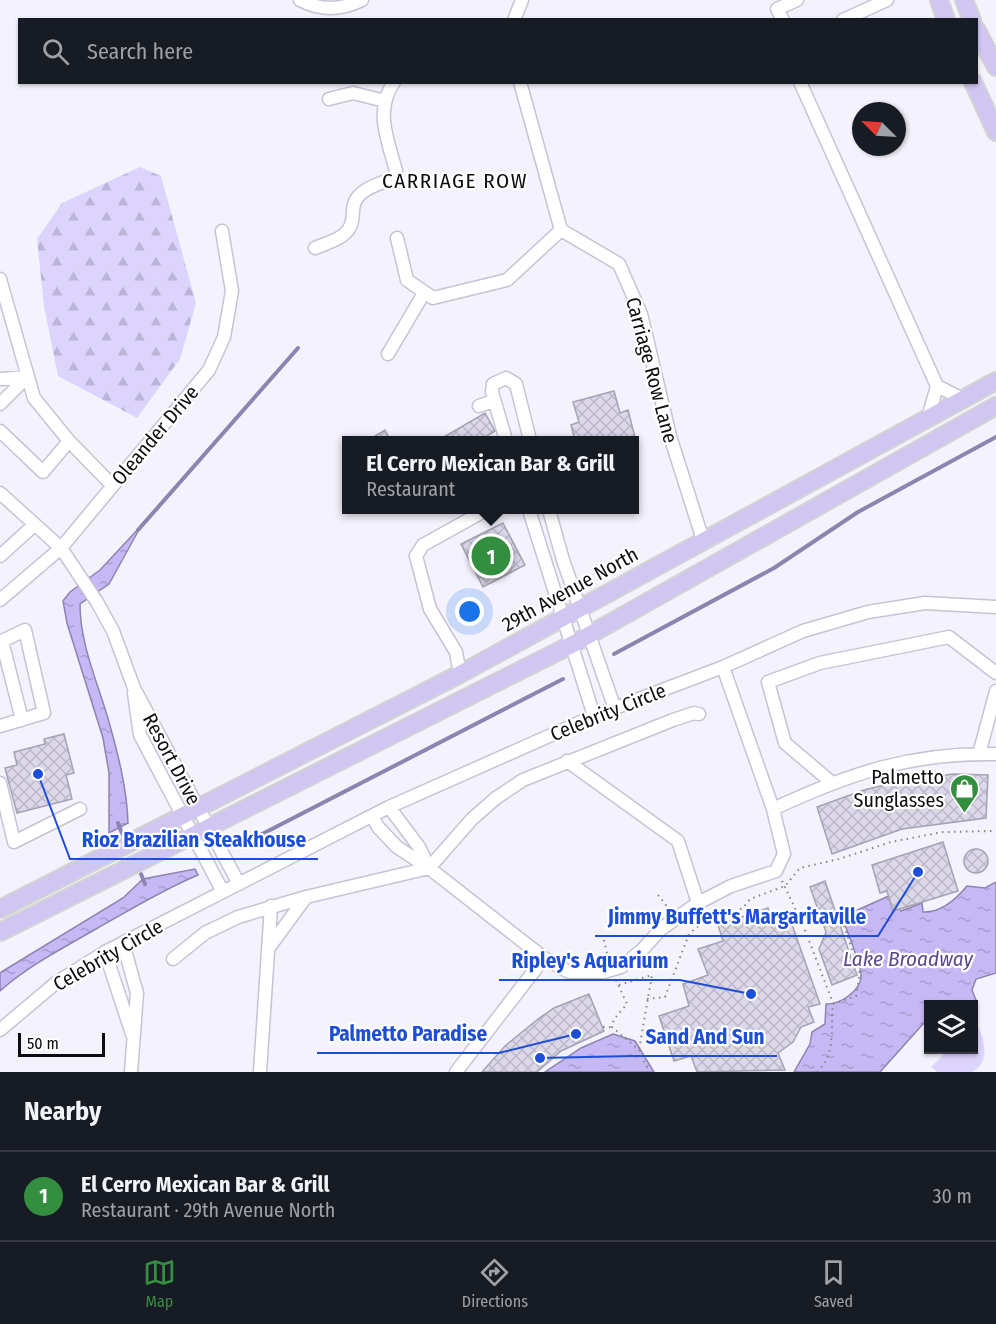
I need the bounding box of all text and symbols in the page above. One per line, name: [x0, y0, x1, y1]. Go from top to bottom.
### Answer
search box: [18, 18, 978, 84]
icon: search: [39, 35, 72, 68]
text: Search here: [87, 38, 193, 65]
north arrow: [852, 102, 906, 156]
district label: CARRIAGE ROW: [382, 168, 528, 194]
street label: Carriage Row Lane: [621, 295, 683, 445]
street label: Oleander Drive: [106, 380, 204, 490]
popup: [342, 436, 639, 514]
text: El Cerro Mexican Bar & Grill: [366, 450, 615, 477]
text: Restaurant: [366, 477, 455, 501]
pin: 1: [472, 534, 510, 578]
street label: 29th Avenue North: [498, 542, 642, 636]
your location: [455, 597, 484, 626]
street label: Celebrity Circle: [547, 678, 669, 746]
street label: Resort Drive: [138, 709, 206, 809]
place label: Palmetto Sunglasses: [854, 765, 944, 812]
shop icon: Palmetto Sunglasses: [949, 772, 981, 814]
callout: Rioz Brazilian Steakhouse: [70, 820, 318, 859]
text: Rioz Brazilian Steakhouse: [82, 827, 307, 853]
callout: Jimmy Buffett's Margaritaville: [595, 897, 878, 936]
text: Jimmy Buffett's Margaritaville: [607, 904, 867, 930]
street label: Celebrity Circle: [49, 914, 167, 996]
callout: Ripley's Aquarium: [499, 941, 680, 980]
water label: Lake Broadway: [843, 946, 974, 972]
text: Ripley's Aquarium: [511, 948, 669, 974]
map controls: [924, 1000, 978, 1054]
button: layers: [924, 1000, 978, 1054]
callout: Palmetto Paradise: [317, 1014, 499, 1053]
callout: Sand And Sun: [633, 1017, 777, 1056]
text: Palmetto Paradise: [329, 1021, 487, 1047]
text: Sand And Sun: [645, 1024, 765, 1050]
scale bar: [18, 1030, 105, 1058]
text: 50 m: [27, 1034, 59, 1053]
text: Nearby: [24, 1096, 101, 1127]
text: El Cerro Mexican Bar & Grill: [81, 1171, 329, 1198]
text: 1: [39, 1184, 48, 1208]
text: 30 m: [932, 1184, 972, 1208]
text: Restaurant · 29th Avenue North: [81, 1198, 335, 1222]
tab: Map: [143, 1256, 176, 1311]
tab: Directions: [462, 1256, 528, 1311]
tab: Saved: [814, 1256, 853, 1311]

